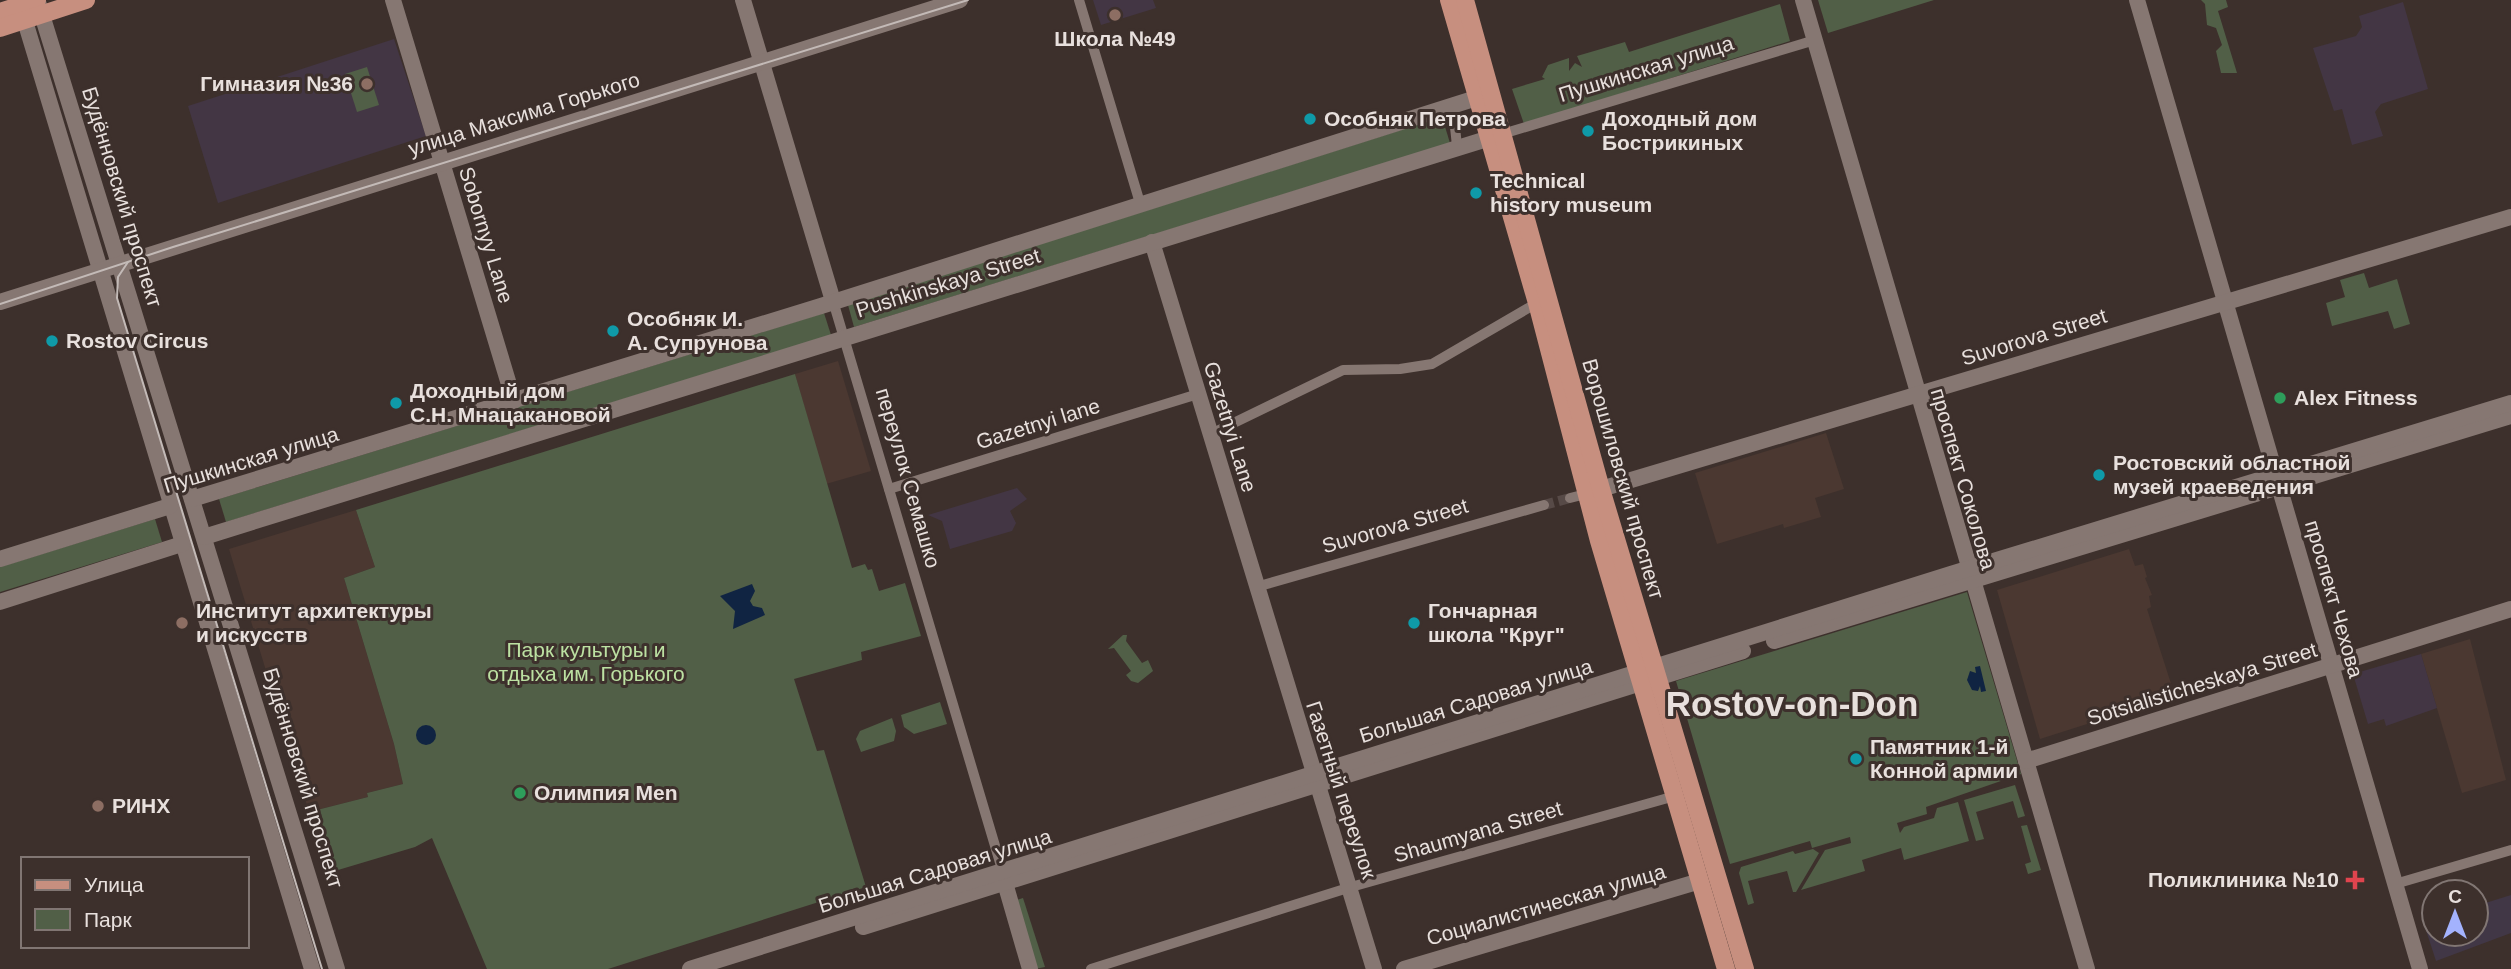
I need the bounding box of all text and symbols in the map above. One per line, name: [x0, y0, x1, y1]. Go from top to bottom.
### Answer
marker: Школа №49: [1107, 7, 1123, 23]
place label: Школа №49: [1054, 27, 1176, 50]
street label: Пушкинская улица: [1556, 31, 1736, 106]
street label: улица Максима Горького: [405, 67, 642, 160]
place label: Гимназия №36: [200, 72, 353, 95]
marker: Гимназия №36: [359, 76, 375, 92]
street label: Будённовский проспект: [78, 84, 167, 310]
place label: Особняк Петрова: [1324, 107, 1506, 130]
place label: Доходный дом Бострикиных: [1602, 107, 1757, 154]
marker: Особняк Петрова: [1302, 111, 1318, 127]
marker: Доходный дом Бострикиных: [1580, 123, 1596, 139]
street label: Sobornyy Lane: [455, 164, 518, 306]
place label: Technical history museum: [1490, 169, 1652, 216]
marker: Technical history museum: [1468, 185, 1484, 201]
street label: Pushkinskaya Street: [853, 243, 1043, 322]
street label: Suvorova Street: [1958, 303, 2109, 370]
place label: Особняк И. А. Супрунова: [627, 307, 768, 354]
marker: Особняк И. А. Супрунова: [605, 323, 621, 339]
place label: Rostov Circus: [66, 329, 208, 352]
marker: Rostov Circus: [44, 333, 60, 349]
street label: Ворошиловский проспект: [1578, 356, 1669, 602]
street label: Gazetnyi Lane: [1200, 359, 1261, 495]
place label: Доходный дом С.Н. Мнацакановой: [410, 379, 611, 426]
street label: переулок Семашко: [872, 385, 945, 571]
street label: проспект Соколова: [1927, 386, 2000, 572]
place label: Alex Fitness: [2294, 386, 2418, 409]
marker: Alex Fitness: [2272, 390, 2288, 406]
street label: Gazetnyi lane: [973, 394, 1103, 453]
marker: Доходный дом С.Н. Мнацакановой: [388, 395, 404, 411]
street label: Пушкинская улица: [161, 422, 341, 497]
place label: Ростовский областной музей краеведения: [2113, 451, 2350, 498]
marker: Ростовский областной музей краеведения: [2091, 467, 2107, 483]
street label: Suvorova Street: [1319, 494, 1471, 557]
street label: проспект Чехова: [2301, 517, 2368, 681]
place label: Институт архитектуры и искусств: [196, 599, 432, 646]
place label: Гончарная школа "Круг": [1428, 599, 1565, 646]
marker: Институт архитектуры и искусств: [174, 615, 190, 631]
marker: Гончарная школа "Круг": [1406, 615, 1422, 631]
street label: Sotsialisticheskaya Street: [2084, 637, 2320, 729]
park label: Парк культуры и отдыха им. Горького: [487, 638, 685, 685]
street label: Большая Садовая улица: [1357, 654, 1595, 747]
street label: Будённовский проспект: [259, 665, 348, 891]
district label: Rostov-on-Don: [1666, 684, 1918, 723]
street label: Газетный переулок: [1302, 698, 1381, 882]
place label: Памятник 1-й Конной армии: [1870, 735, 2018, 782]
marker: Памятник 1-й Конной армии: [1848, 751, 1864, 767]
place label: Олимпия Men: [534, 781, 678, 804]
marker: Олимпия Men: [512, 785, 528, 801]
place label: РИНХ: [112, 794, 170, 817]
street label: Shaumyana Street: [1391, 796, 1565, 867]
marker: РИНХ: [90, 798, 106, 814]
street label: Большая Садовая улица: [816, 824, 1054, 917]
legend: [21, 857, 248, 948]
street label: Социалистическая улица: [1424, 859, 1668, 950]
place label: Поликлиника №10: [2148, 868, 2339, 891]
marker: Поликлиника №10: [2345, 870, 2365, 890]
text: Улица: [84, 873, 144, 896]
north arrow: [2420, 878, 2490, 948]
text: С: [2448, 886, 2462, 907]
text: Парк: [84, 908, 132, 931]

